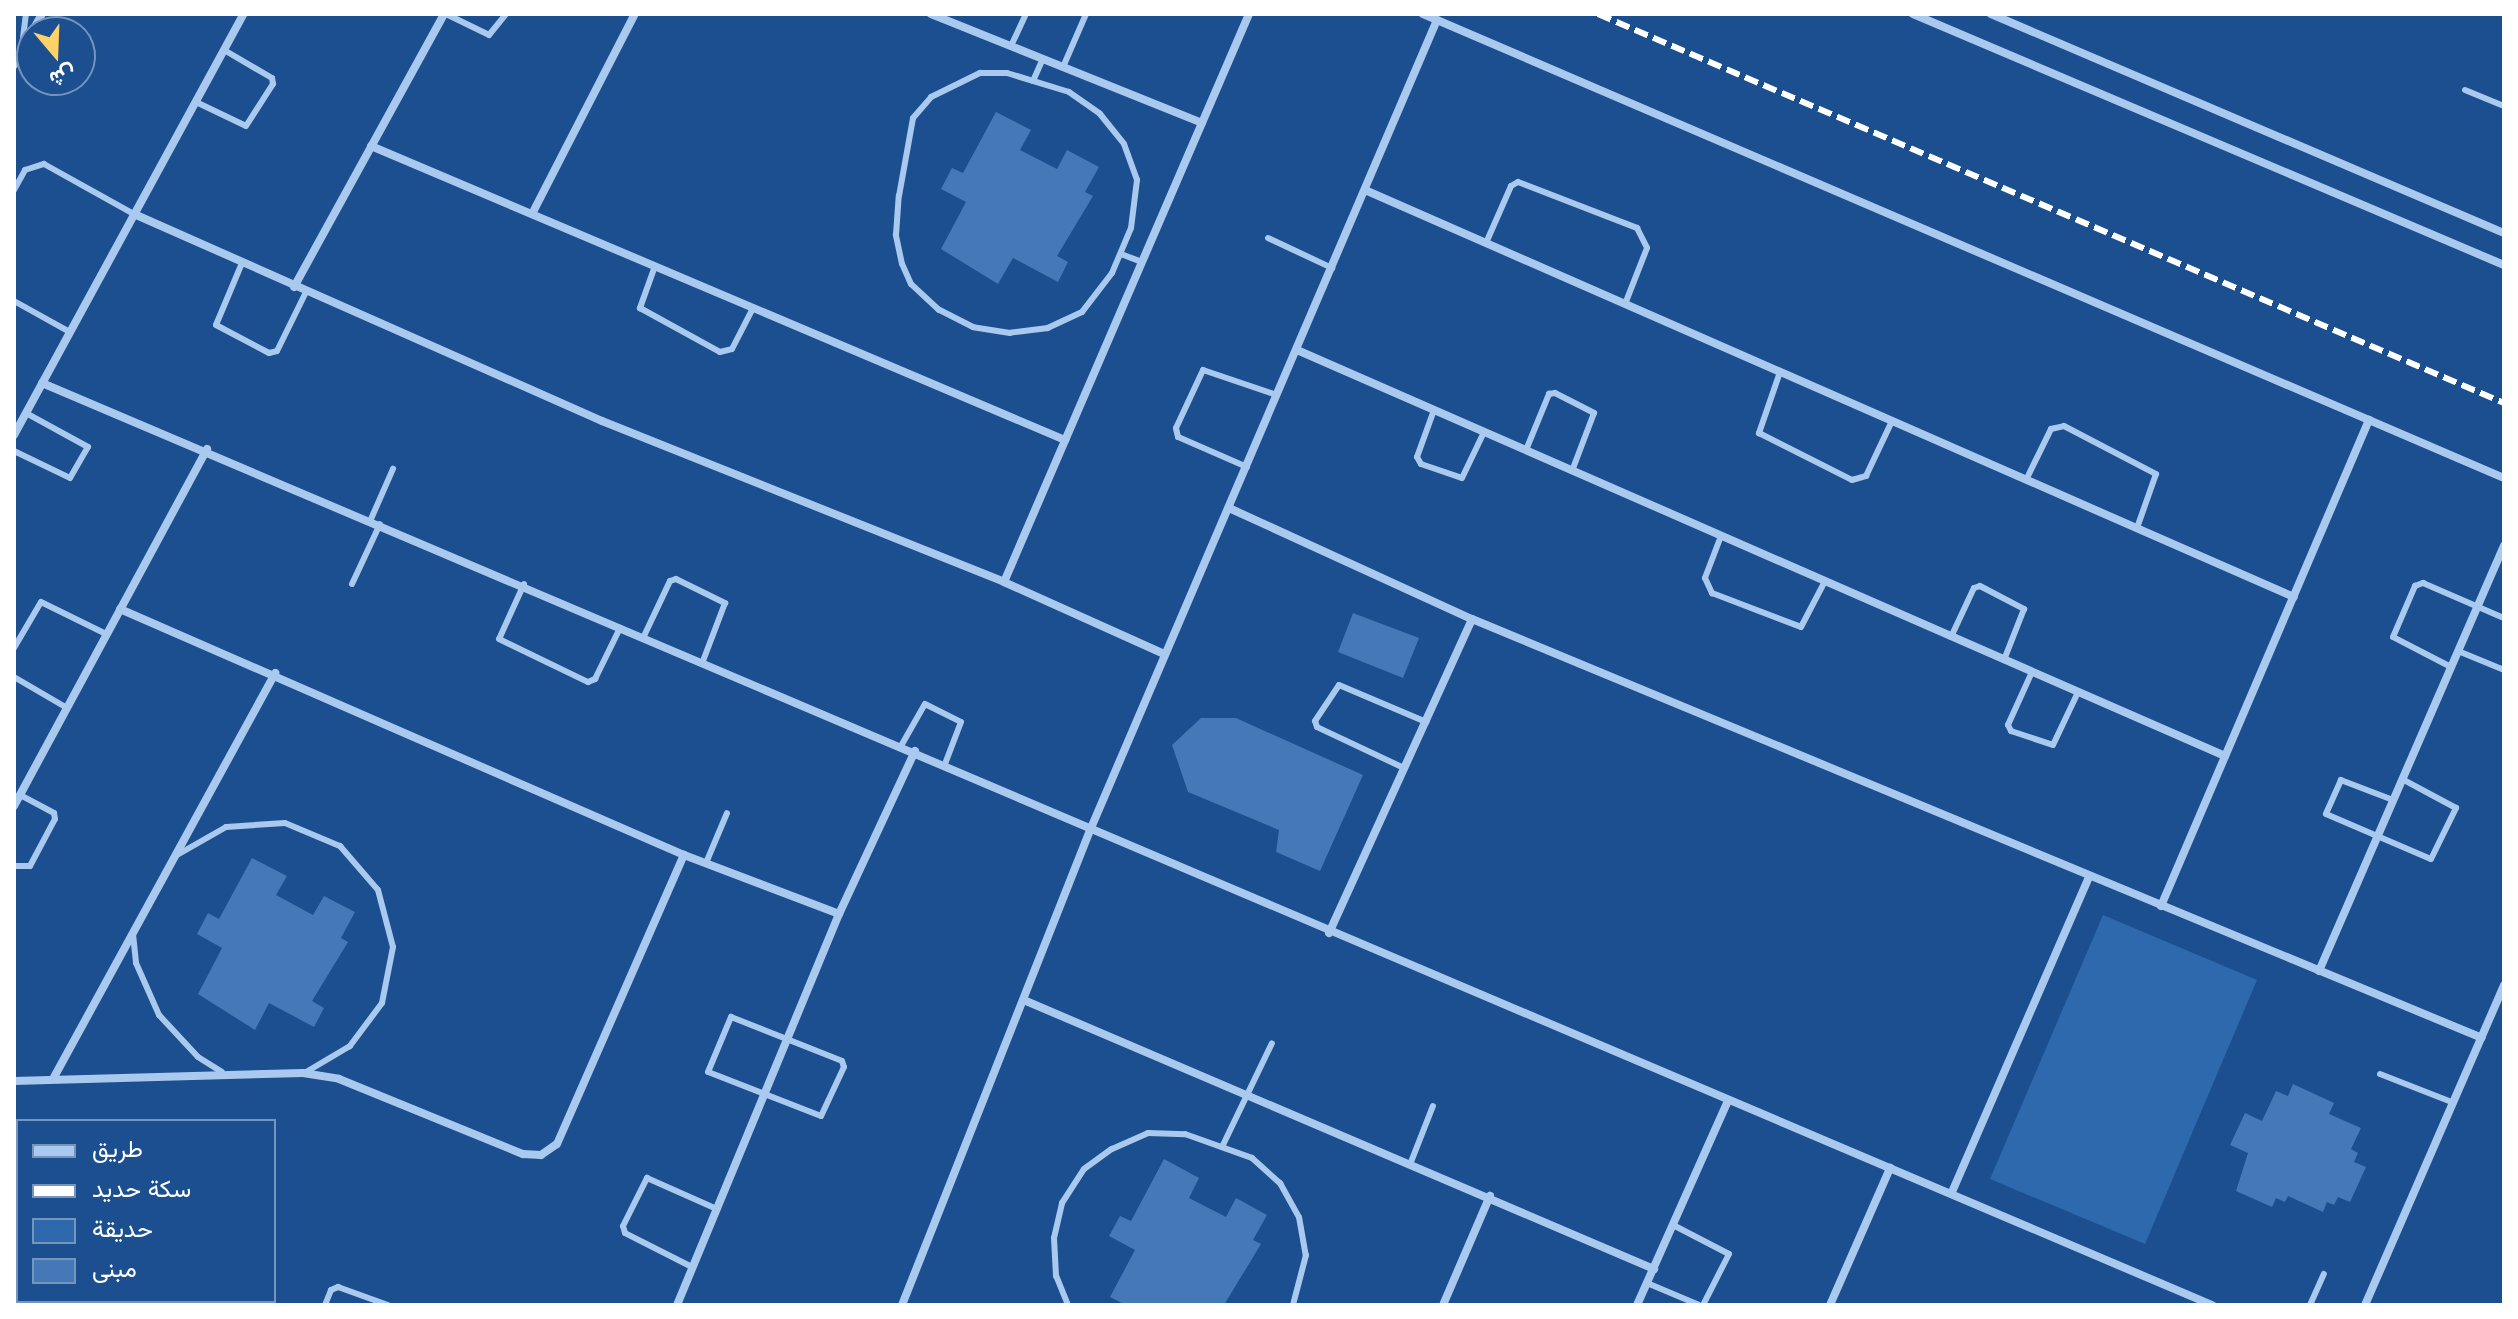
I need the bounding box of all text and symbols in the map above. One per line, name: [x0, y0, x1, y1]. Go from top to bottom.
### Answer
north arrow: [16, 16, 96, 96]
text: ش: [46, 59, 80, 94]
legend: [16, 1119, 276, 1303]
text: طريق: [92, 1133, 143, 1163]
text: سكة حديد: [92, 1173, 191, 1203]
text: حديقة: [92, 1213, 153, 1243]
text: مبنى: [92, 1253, 137, 1283]

